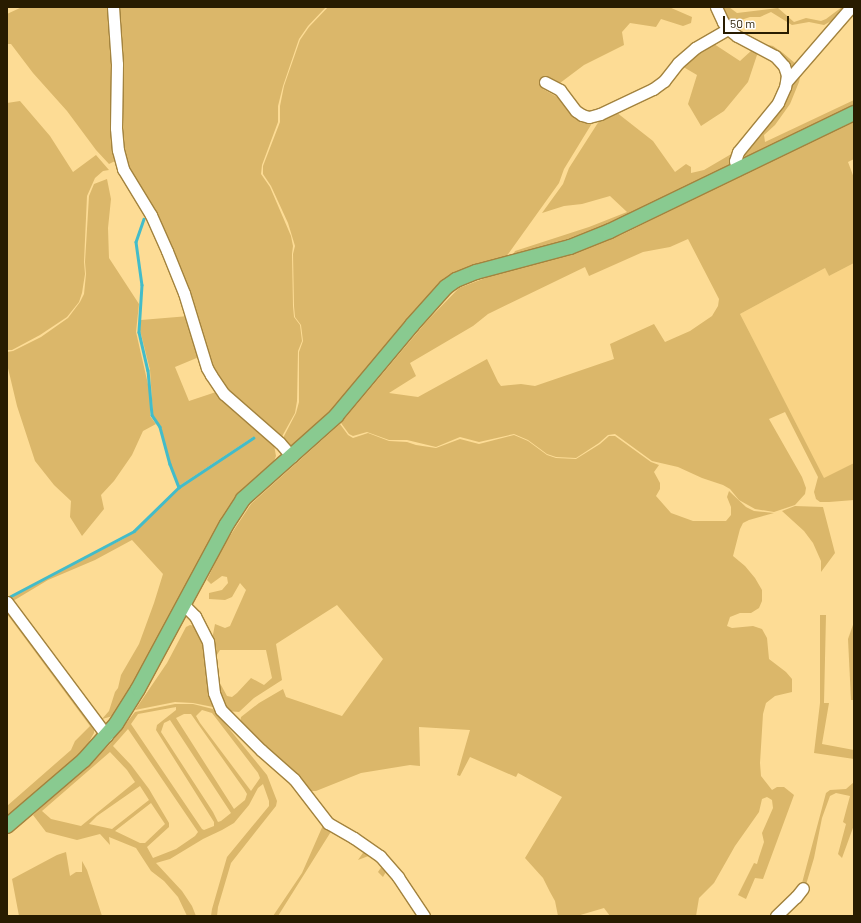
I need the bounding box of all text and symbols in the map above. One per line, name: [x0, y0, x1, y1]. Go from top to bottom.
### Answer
scale bar: [725, 8, 791, 34]
text: 50 m: [730, 16, 755, 30]

